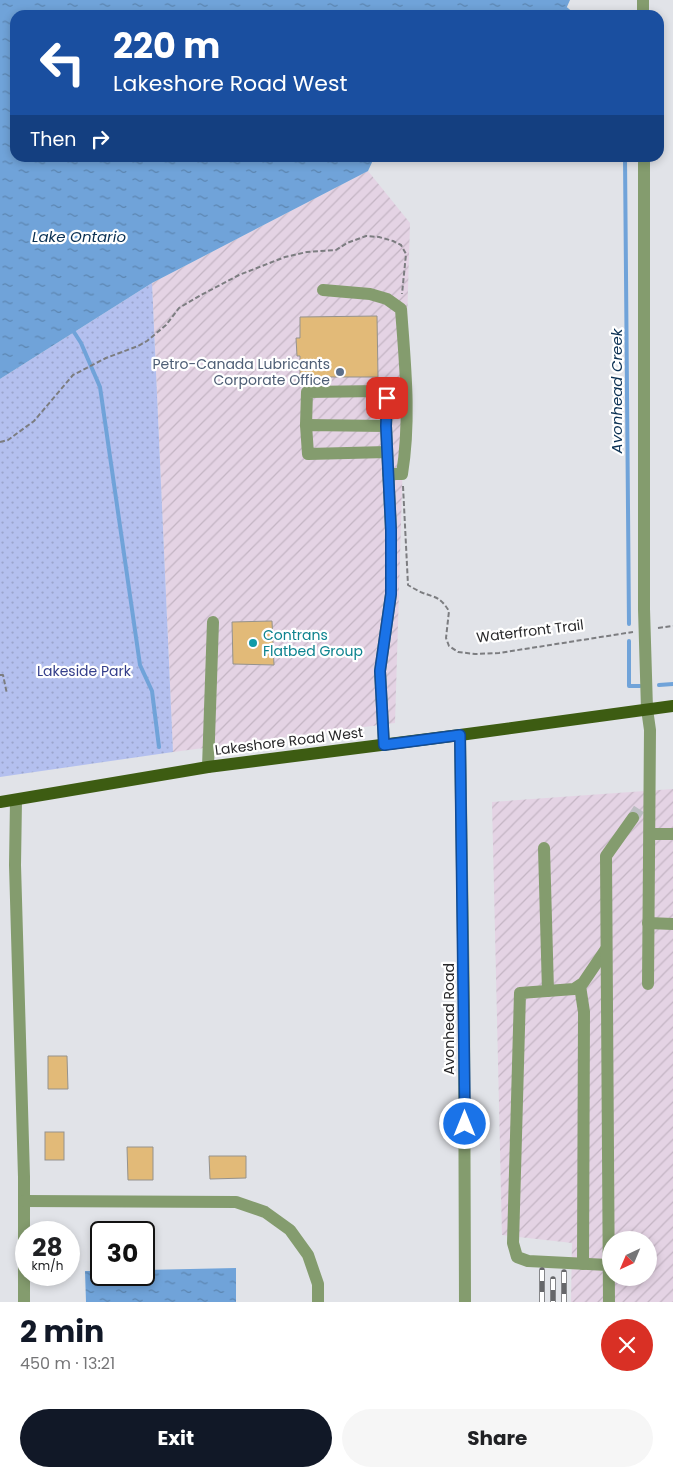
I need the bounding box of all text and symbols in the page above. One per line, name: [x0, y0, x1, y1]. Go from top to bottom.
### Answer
text: 220 m: [113, 21, 220, 70]
icon: left: [30, 30, 95, 95]
text: Lakeshore Road West: [113, 68, 347, 99]
icon: right: [86, 125, 114, 153]
text: Then: [30, 126, 76, 153]
water label: Lake Ontario: [32, 226, 126, 247]
water label: Avonhead Creek: [606, 327, 627, 454]
place label: Petro-Canada Lubricants Corporate Office: [152, 354, 330, 390]
marker: Petro-Canada Lubricants Corporate Office: [334, 366, 346, 378]
pin: [366, 377, 408, 419]
icon: arrive: [373, 384, 401, 412]
street label: Waterfront Trail: [475, 615, 585, 647]
place label: Contrans Flatbed Group: [263, 625, 363, 661]
marker: Contrans Flatbed Group: [247, 637, 259, 649]
park label: Lakeside Park: [37, 661, 132, 681]
street label: Lakeshore Road West: [214, 722, 364, 760]
street label: Avonhead Road: [439, 963, 459, 1075]
position arrow: [438, 1097, 490, 1149]
speed limit sign: 30: [90, 1221, 155, 1286]
text: 28: [32, 1230, 63, 1265]
north arrow: [602, 1231, 658, 1286]
map controls: [602, 1231, 657, 1286]
text: km/h: [32, 1257, 63, 1274]
text: 2 min: [20, 1310, 104, 1353]
button: close: [601, 1319, 653, 1371]
text: 450 m · 13:21: [20, 1352, 115, 1375]
button: Exit: [20, 1409, 332, 1467]
button: Share: [342, 1409, 653, 1467]

